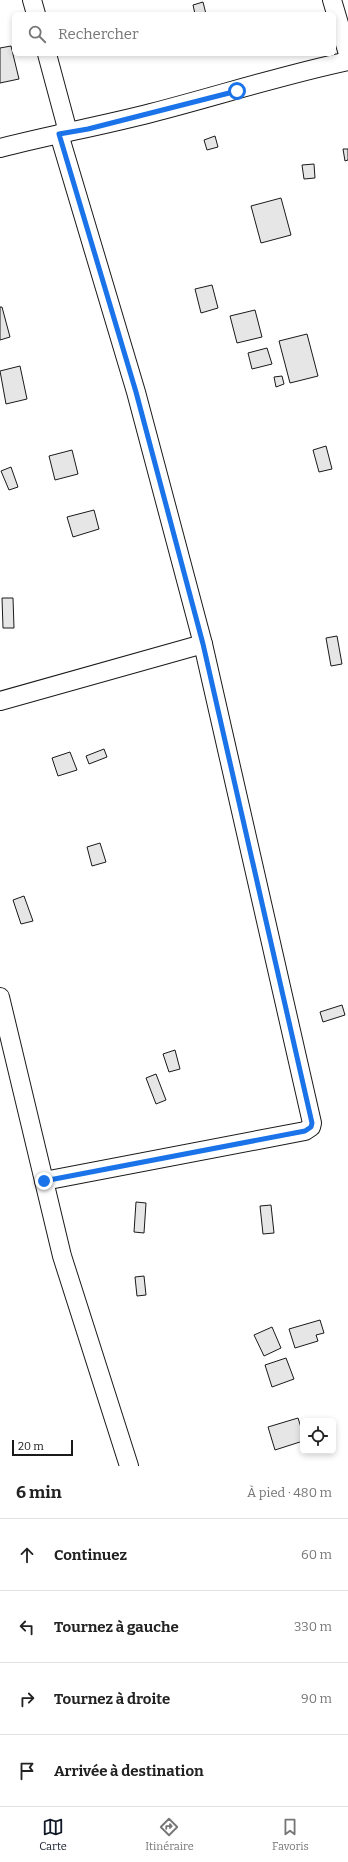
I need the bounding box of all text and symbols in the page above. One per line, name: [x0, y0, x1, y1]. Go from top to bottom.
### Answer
search box: [12, 12, 336, 56]
icon: search: [26, 23, 48, 45]
text: Rechercher: [58, 25, 139, 43]
route start: [228, 82, 246, 100]
route end: [35, 1172, 53, 1190]
map controls: [300, 1418, 336, 1454]
button: locate: [300, 1418, 336, 1454]
scale bar: [12, 1438, 73, 1457]
text: 20 m: [18, 1440, 44, 1453]
text: 6 min: [16, 1482, 62, 1503]
text: À pied · 480 m: [247, 1485, 332, 1500]
icon: ahead: [16, 1544, 38, 1566]
text: Continuez: [54, 1546, 127, 1564]
text: 60 m: [301, 1547, 332, 1562]
icon: left: [16, 1616, 38, 1638]
text: Tournez à gauche: [54, 1618, 179, 1636]
text: 330 m: [294, 1619, 332, 1634]
icon: right: [16, 1688, 38, 1710]
text: Tournez à droite: [54, 1690, 170, 1708]
text: 90 m: [301, 1691, 332, 1706]
icon: arrive: [16, 1760, 38, 1782]
text: Arrivée à destination: [54, 1762, 204, 1780]
tab: Carte: [39, 1816, 67, 1853]
tab: Itinéraire: [145, 1816, 194, 1853]
tab: Favoris: [272, 1816, 309, 1853]

